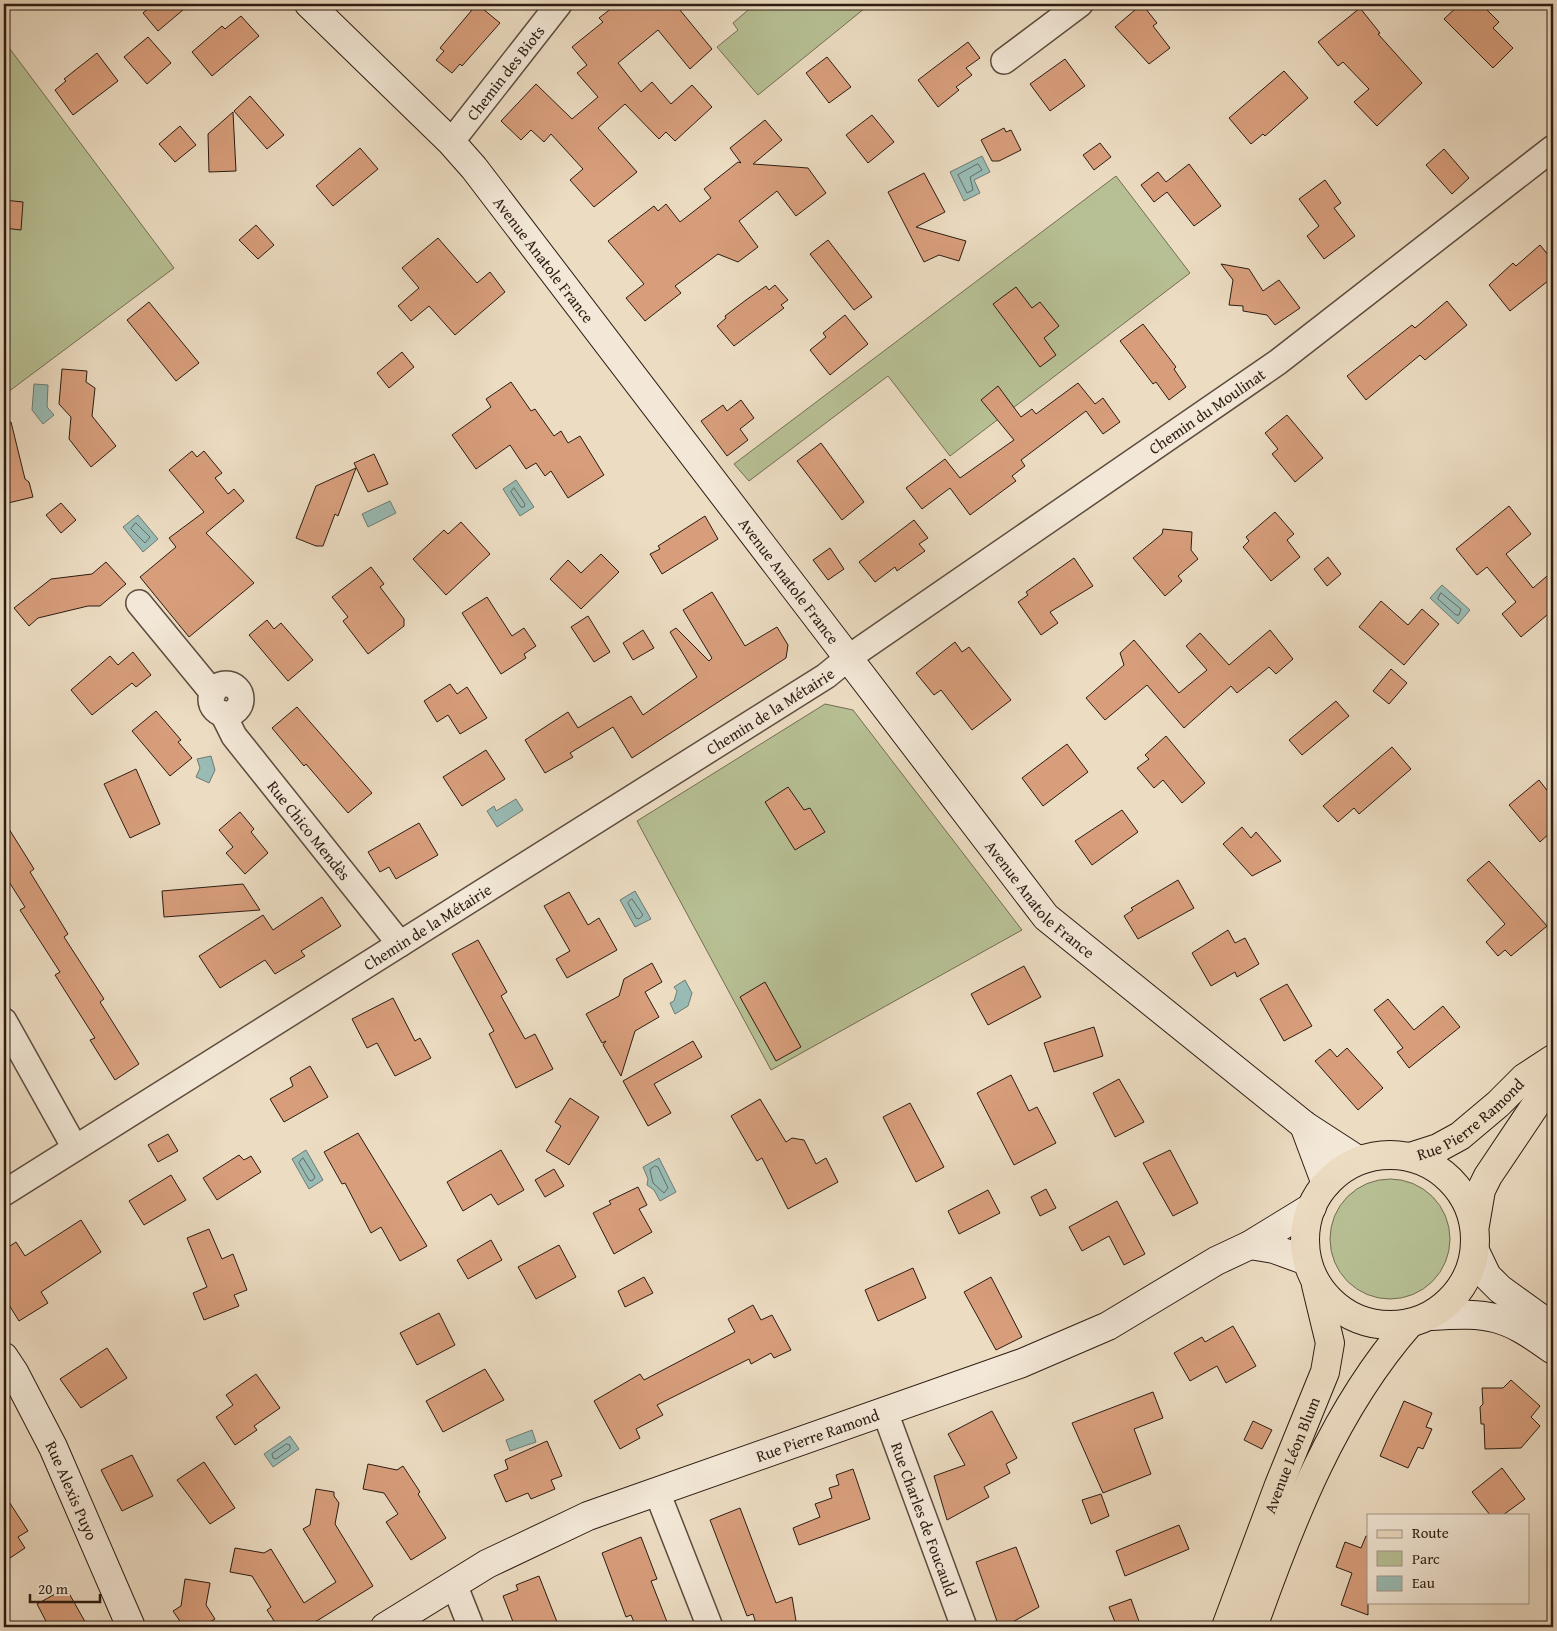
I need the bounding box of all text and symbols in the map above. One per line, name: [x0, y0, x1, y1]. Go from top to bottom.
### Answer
street label: Chemin des Biots: [460, 20, 550, 125]
street label: Avenue Anatole France: [488, 191, 600, 328]
street label: Chemin du Moulinat: [1143, 362, 1270, 460]
street label: Avenue Anatole France: [733, 512, 845, 649]
street label: Chemin de la Métairie: [701, 662, 840, 761]
street label: Rue Chico Mendès: [262, 775, 357, 885]
street label: Avenue Anatole France: [979, 835, 1100, 964]
street label: Chemin de la Métairie: [358, 877, 496, 976]
street label: Rue Pierre Ramond: [1413, 1072, 1530, 1166]
street label: Avenue Léon Blum: [1257, 1393, 1326, 1517]
street label: Rue Pierre Ramond: [753, 1402, 883, 1468]
street label: Rue Alexis Puyo: [40, 1437, 104, 1544]
street label: Rue Charles de Foucauld: [885, 1439, 964, 1600]
legend: [1367, 1514, 1530, 1604]
text: Route: [1412, 1522, 1449, 1543]
text: Parc: [1412, 1548, 1440, 1569]
scale bar: [30, 1571, 100, 1603]
text: Eau: [1412, 1572, 1436, 1593]
text: 20 m: [38, 1578, 69, 1599]

